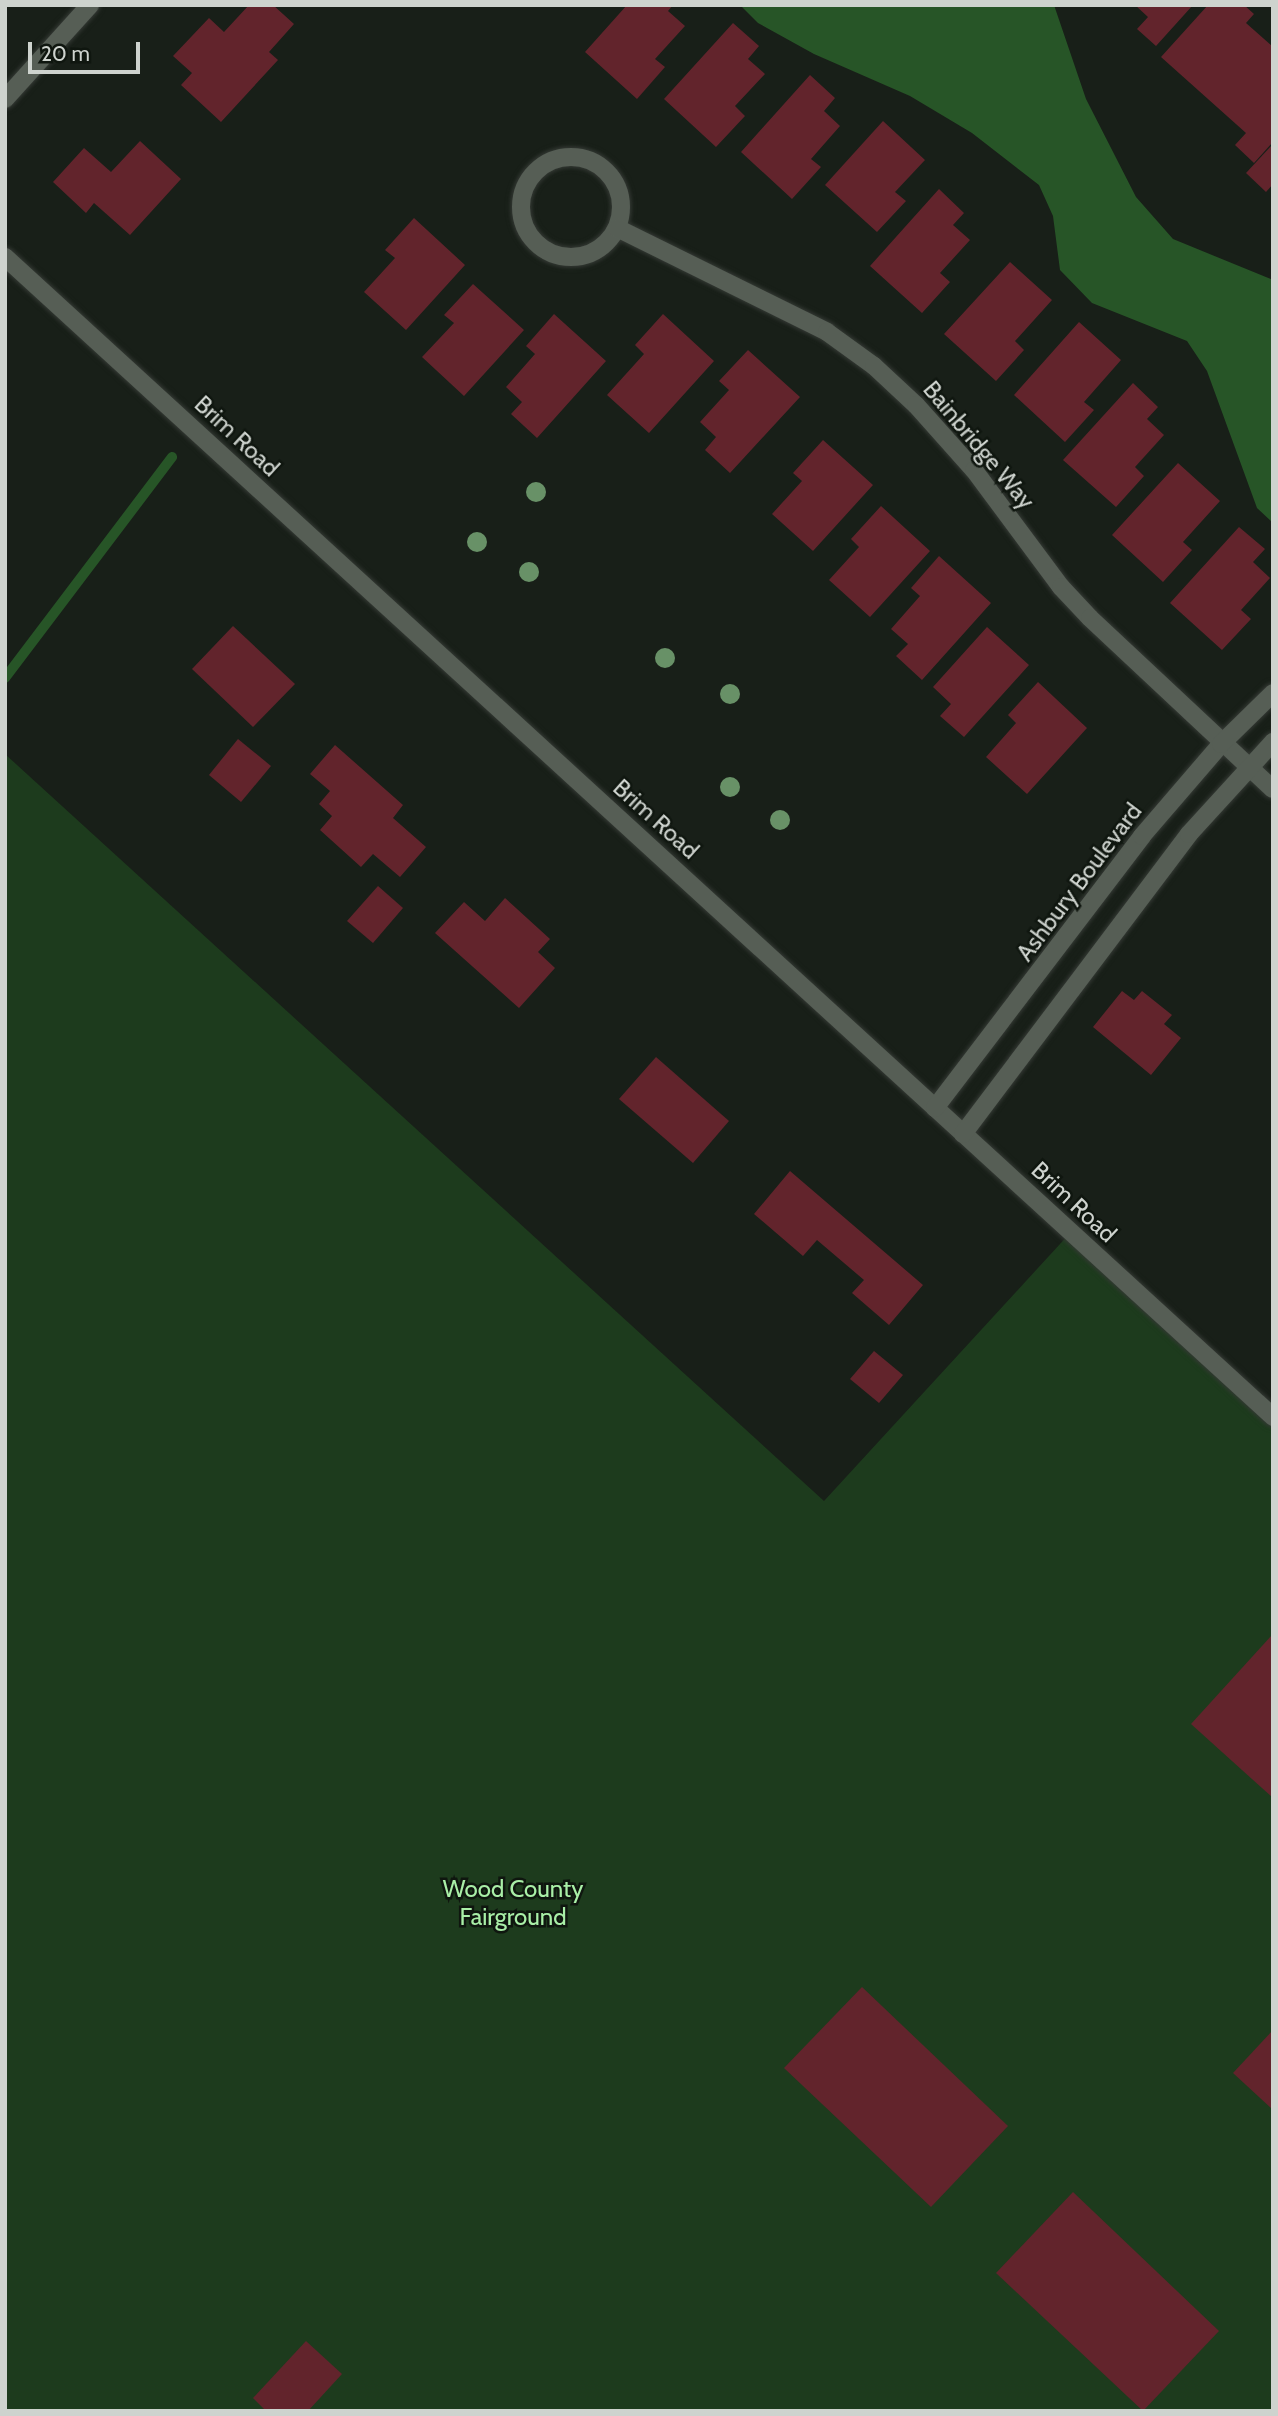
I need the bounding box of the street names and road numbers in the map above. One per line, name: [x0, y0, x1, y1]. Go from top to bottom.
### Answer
street label: Bainbridge Way: [917, 375, 1041, 515]
street label: Brim Road: [189, 390, 285, 482]
street label: Brim Road: [607, 773, 705, 865]
street label: Ashbury Boulevard: [1010, 797, 1148, 967]
street label: Brim Road: [1026, 1156, 1122, 1248]

